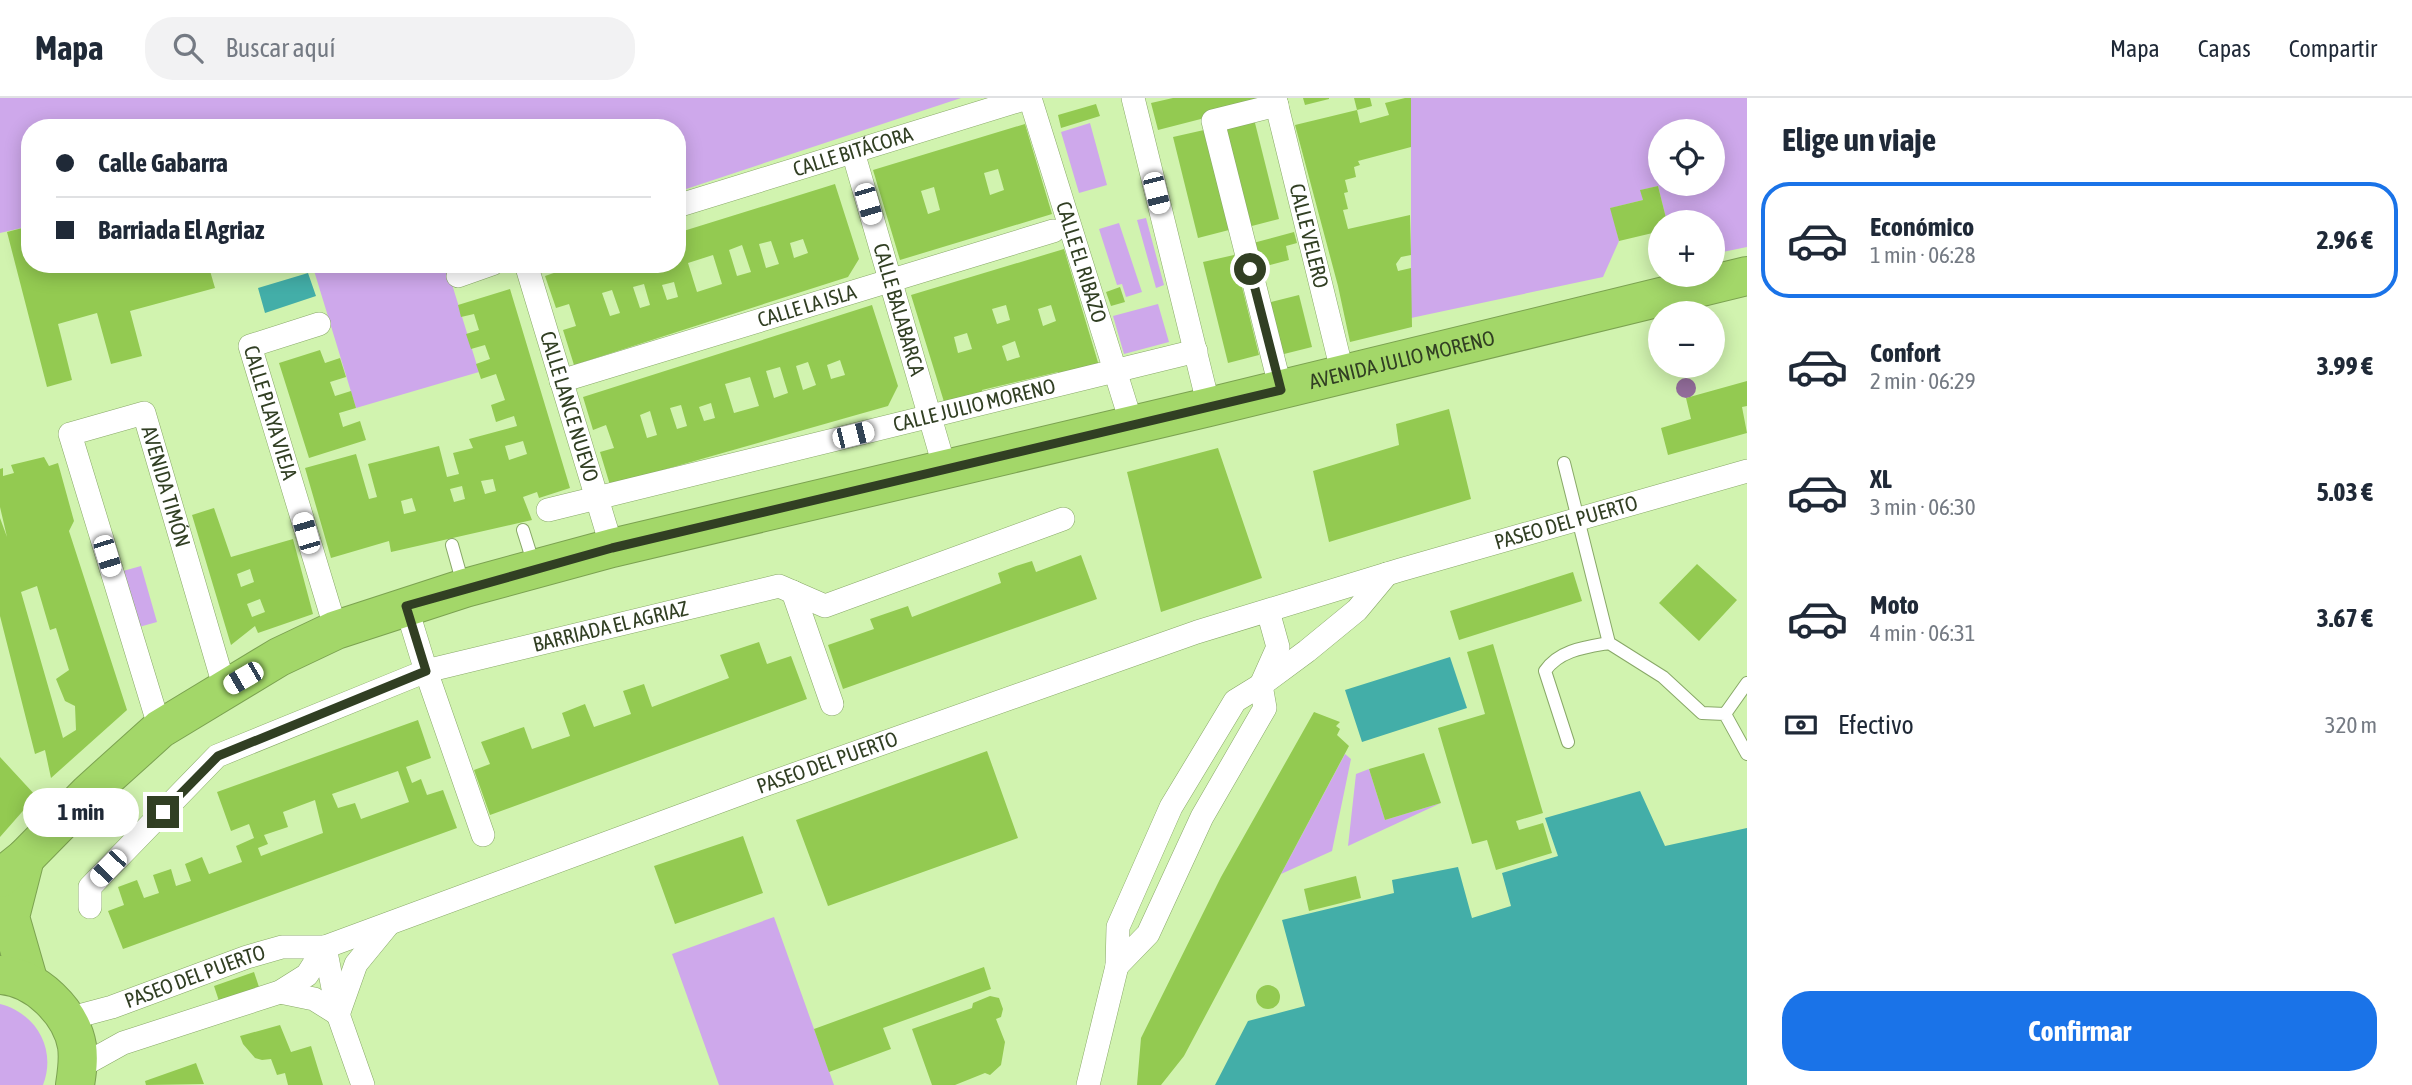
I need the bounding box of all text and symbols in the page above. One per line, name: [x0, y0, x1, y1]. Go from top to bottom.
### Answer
search box: [145, 17, 635, 80]
text: Mapa: [35, 29, 103, 67]
icon: search: [169, 29, 207, 67]
text: Buscar aquí: [225, 33, 335, 63]
text: Mapa: [2110, 35, 2160, 62]
text: Capas: [2198, 35, 2251, 62]
text: Compartir: [2289, 35, 2377, 62]
map controls: [1648, 119, 1725, 378]
button: locate: [1648, 119, 1725, 196]
street label: CALLE BITÁCORA: [790, 121, 916, 181]
text: Elige un viaje: [1782, 121, 1936, 158]
text: Calle Gabarra: [98, 148, 228, 178]
car: [1141, 170, 1172, 216]
car: [853, 181, 884, 227]
street label: CALLE VELERO: [1285, 181, 1334, 290]
street label: CALLE EL RIBAZO: [1052, 198, 1112, 325]
icon: car: [1786, 209, 1849, 272]
button: +: [1648, 210, 1725, 287]
text: Económico: [1870, 212, 1974, 242]
text: Barriada El Agriaz: [98, 215, 264, 245]
text: 2.96 €: [2316, 225, 2373, 255]
street label: CALLE BALABARCA: [869, 240, 930, 379]
text: 1 min · 06:28: [1870, 242, 1976, 268]
route start: [1234, 253, 1266, 285]
street label: CALLE LA ISLA: [754, 279, 859, 331]
button: −: [1648, 301, 1725, 378]
street label: AVENIDA JULIO MORENO: [1307, 325, 1497, 393]
street label: CALLE LANCE NUEVO: [536, 328, 604, 484]
icon: car: [1786, 335, 1849, 398]
text: Confort: [1870, 338, 1941, 368]
street label: CALLE PLAYA VIEJA: [240, 342, 303, 483]
text: 3.99 €: [2316, 351, 2373, 381]
text: 2 min · 06:29: [1870, 368, 1976, 394]
street label: CALLE JULIO MORENO: [891, 373, 1058, 436]
car: [831, 420, 876, 450]
street label: AVENIDA TIMÓN: [137, 423, 196, 550]
icon: car: [1786, 461, 1849, 524]
text: XL: [1870, 464, 1892, 494]
text: 5.03 €: [2316, 477, 2373, 507]
street label: PASEO DEL PUERTO: [1491, 490, 1640, 553]
text: 3 min · 06:30: [1870, 494, 1976, 520]
car: [291, 510, 322, 556]
car: [91, 533, 124, 579]
icon: car: [1786, 587, 1849, 650]
text: Moto: [1870, 590, 1919, 620]
street label: BARRIADA EL AGRIAZ: [530, 595, 690, 656]
text: 3.67 €: [2316, 603, 2373, 633]
text: 4 min · 06:31: [1870, 620, 1976, 646]
car: [220, 658, 267, 698]
icon: cash: [1782, 706, 1820, 744]
text: Efectivo: [1838, 710, 1914, 740]
text: 320 m: [2325, 712, 2377, 738]
street label: PASEO DEL PUERTO: [753, 726, 901, 798]
callout: 1 min: [23, 788, 138, 836]
route end: [147, 796, 179, 828]
text: 1 min: [58, 799, 104, 825]
car: [86, 846, 131, 890]
street label: PASEO DEL PUERTO: [121, 939, 268, 1012]
button: Confirmar: [1782, 991, 2377, 1071]

